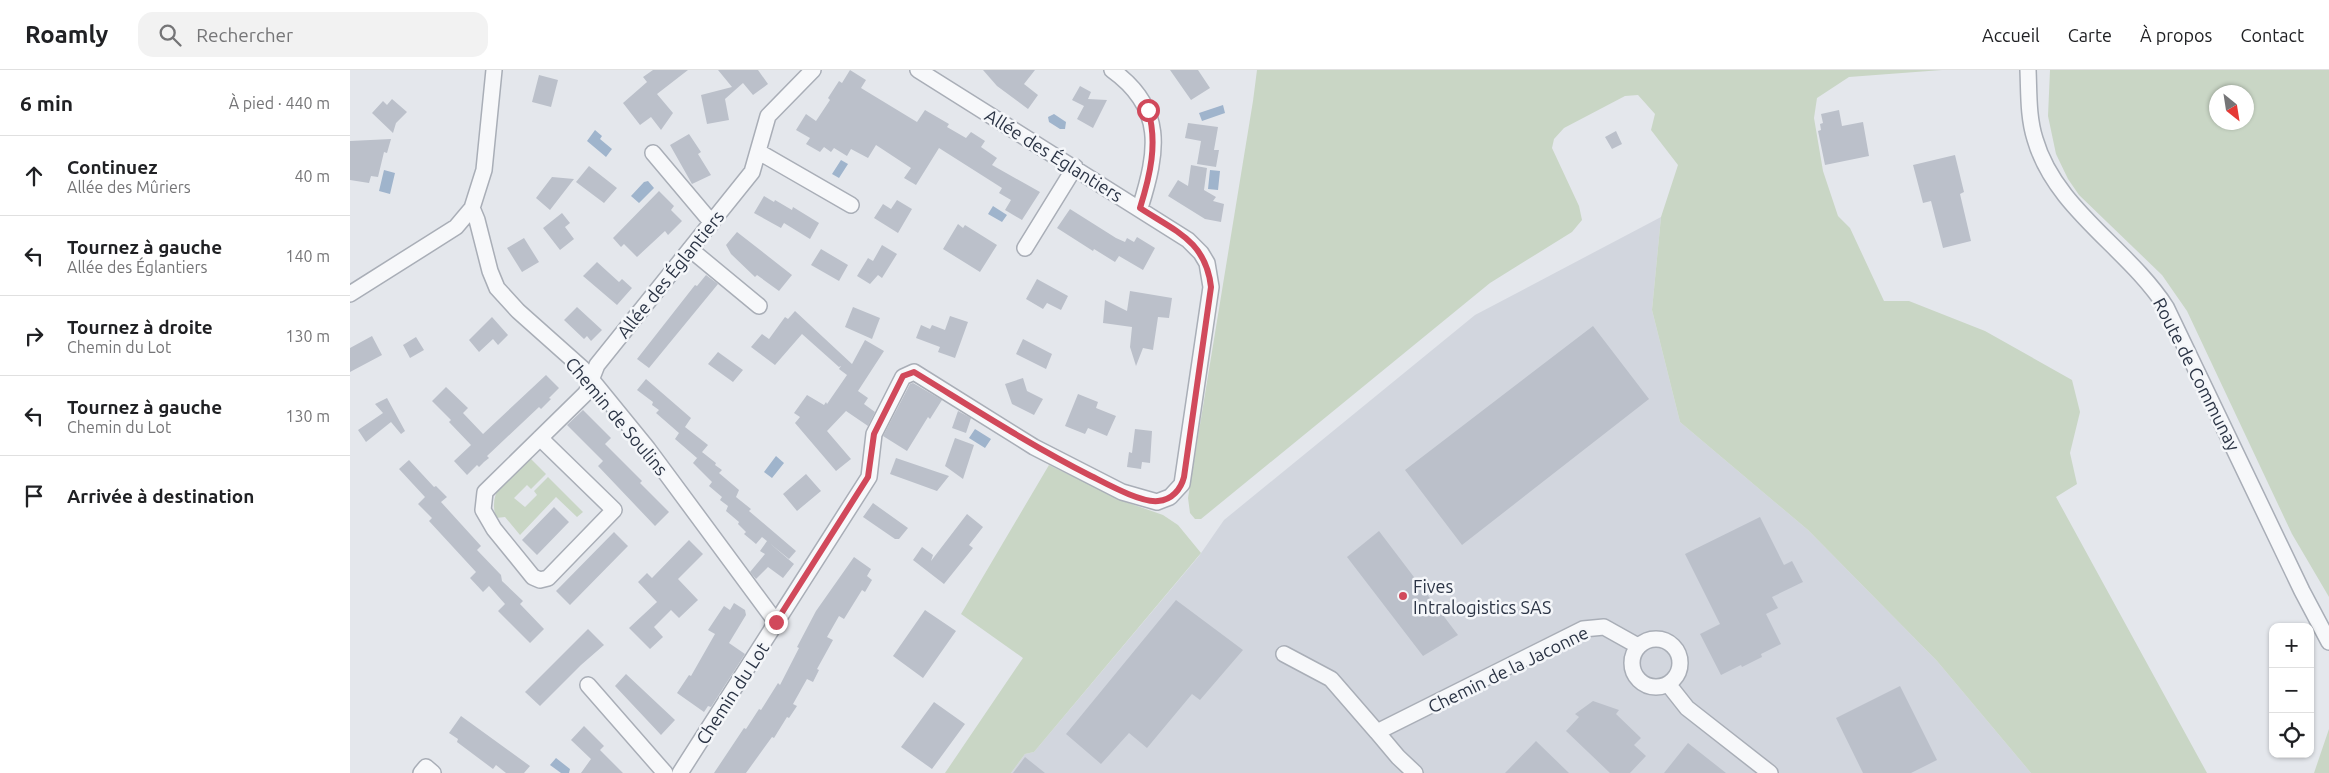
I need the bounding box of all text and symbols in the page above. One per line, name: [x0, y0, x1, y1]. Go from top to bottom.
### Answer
search box: [138, 12, 488, 57]
text: Roamly: [25, 21, 108, 48]
icon: search: [156, 21, 184, 49]
text: Rechercher: [196, 24, 293, 46]
text: Accueil: [1982, 25, 2040, 45]
text: Carte: [2068, 25, 2112, 45]
text: À propos: [2140, 25, 2212, 45]
text: Contact: [2240, 25, 2304, 45]
north arrow: [2209, 85, 2254, 130]
text: 6 min: [20, 91, 73, 115]
text: À pied · 440 m: [229, 94, 330, 112]
route start: [1137, 99, 1160, 122]
street label: Allée des Églantiers: [982, 104, 1127, 205]
text: Continuez: [67, 156, 157, 178]
icon: ahead: [20, 162, 48, 190]
text: 40 m: [294, 167, 330, 185]
text: Allée des Mûriers: [67, 178, 191, 196]
street label: Allée des Églantiers: [612, 206, 728, 342]
text: Tournez à gauche: [67, 236, 222, 258]
icon: left: [20, 242, 48, 270]
text: 140 m: [285, 247, 330, 265]
text: Allée des Églantiers: [67, 258, 208, 276]
street label: Route de Communay: [2150, 294, 2244, 454]
text: Tournez à droite: [67, 316, 213, 338]
icon: right: [20, 322, 48, 350]
text: 130 m: [285, 327, 330, 345]
text: Chemin du Lot: [67, 338, 171, 356]
street label: Chemin de Soulins: [562, 353, 672, 479]
text: Tournez à gauche: [67, 396, 222, 418]
icon: left: [20, 402, 48, 430]
text: 130 m: [285, 407, 330, 425]
text: Chemin du Lot: [67, 418, 171, 436]
icon: arrive: [20, 482, 48, 510]
text: Arrivée à destination: [67, 485, 254, 507]
place label: Fives Intralogistics SAS: [1413, 576, 1551, 617]
marker: Fives Intralogistics SAS: [1397, 590, 1409, 602]
route end: [765, 611, 788, 634]
street label: Chemin de la Jaconne: [1425, 621, 1591, 717]
map controls: [2269, 623, 2314, 758]
button: +: [2269, 623, 2314, 668]
street label: Chemin du Lot: [692, 638, 772, 748]
button: −: [2269, 668, 2314, 713]
button: locate: [2269, 713, 2314, 758]

